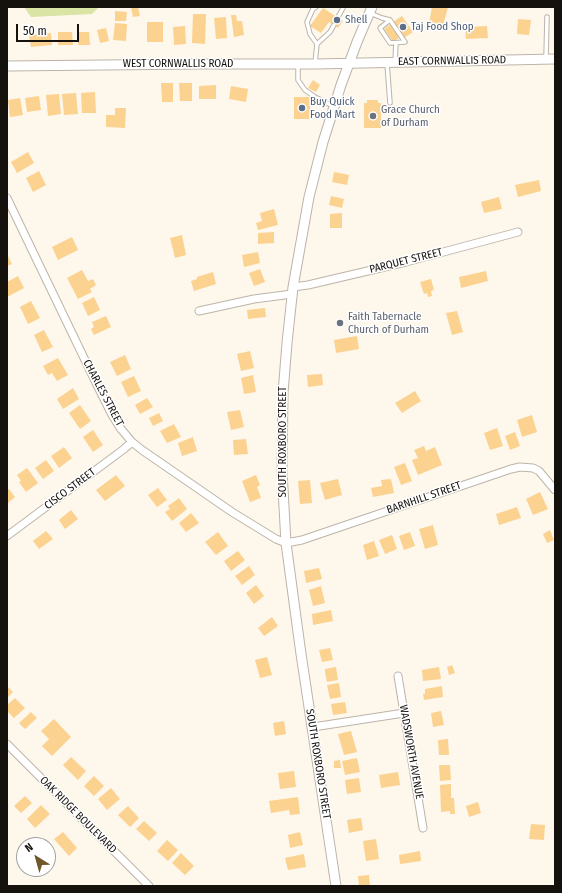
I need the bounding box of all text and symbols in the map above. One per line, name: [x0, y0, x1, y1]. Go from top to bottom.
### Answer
place label: Shell: [345, 13, 367, 27]
marker: Shell: [332, 15, 342, 25]
scale bar: [18, 16, 81, 42]
place label: Taj Food Shop: [411, 20, 474, 34]
marker: Taj Food Shop: [398, 22, 408, 32]
text: 50 m: [23, 24, 47, 38]
street label: EAST CORNWALLIS ROAD: [398, 53, 506, 69]
street label: WEST CORNWALLIS ROAD: [123, 57, 233, 71]
place label: Buy Quick Food Mart: [310, 95, 355, 121]
marker: Buy Quick Food Mart: [297, 103, 307, 113]
place label: Grace Church of Durham: [381, 103, 440, 129]
marker: Grace Church of Durham: [368, 111, 378, 121]
street label: PARQUET STREET: [368, 246, 444, 276]
place label: Faith Tabernacle Church of Durham: [348, 310, 429, 336]
marker: Faith Tabernacle Church of Durham: [335, 318, 345, 328]
street label: CHARLES STREET: [80, 357, 126, 429]
street label: SOUTH ROXBORO STREET: [276, 386, 290, 498]
street label: CISCO STREET: [42, 466, 98, 512]
street label: BARNHILL STREET: [385, 479, 463, 517]
street label: WADSWORTH AVENUE: [396, 704, 426, 800]
street label: SOUTH ROXBORO STREET: [303, 708, 333, 820]
street label: OAK RIDGE BOULEVARD: [37, 774, 119, 856]
north arrow: [16, 837, 56, 877]
text: N: [23, 841, 36, 855]

